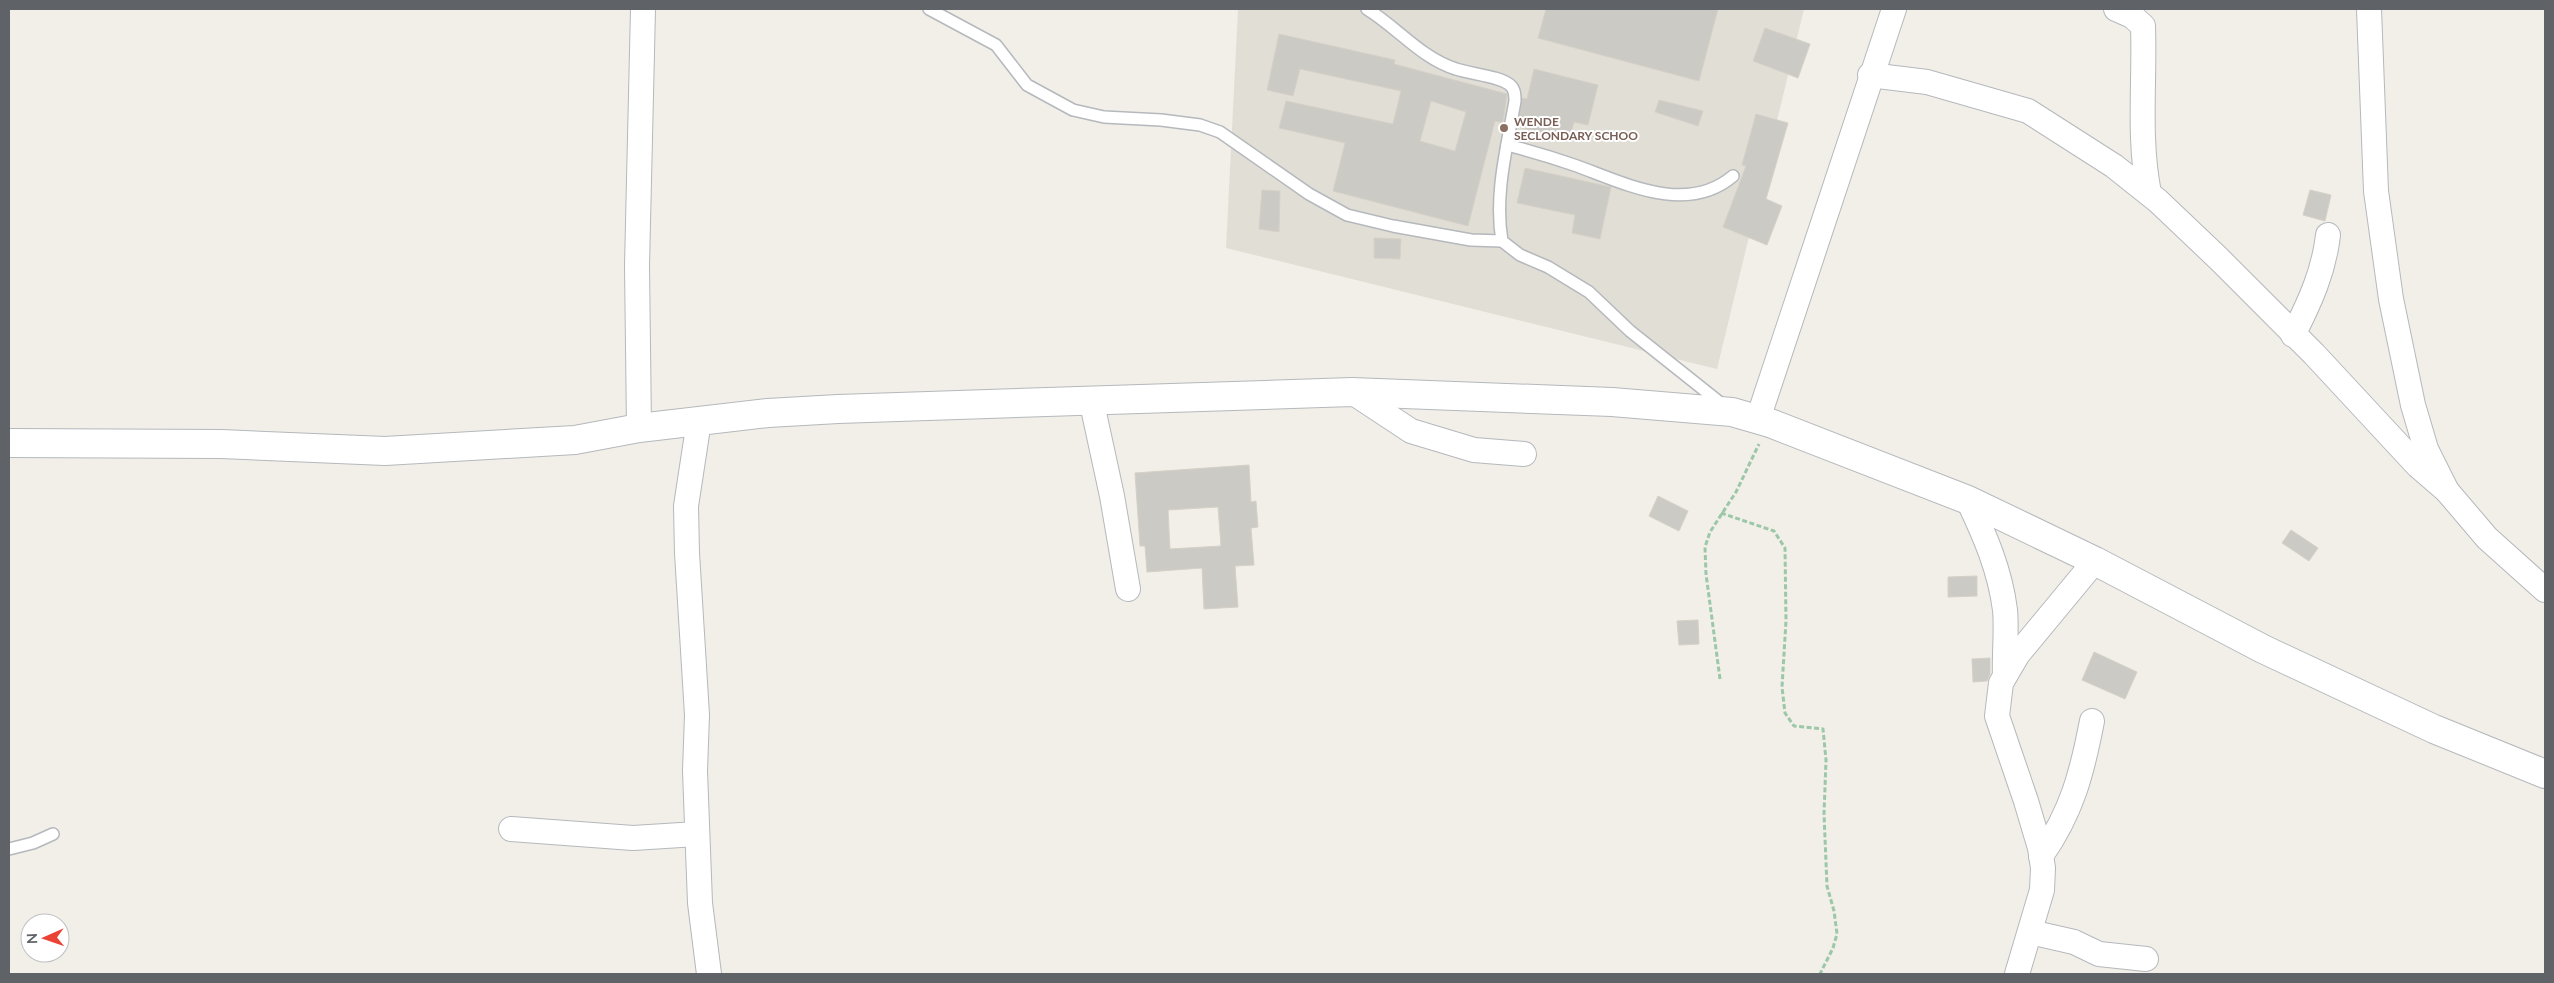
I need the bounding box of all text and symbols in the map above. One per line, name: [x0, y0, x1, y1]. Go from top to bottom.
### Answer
place label: WENDE SECLONDARY SCHOO: [1514, 114, 1638, 143]
marker: WENDE SECLONDARY SCHOO: [1498, 122, 1510, 134]
north arrow: [20, 913, 70, 963]
text: N: [23, 933, 40, 944]

